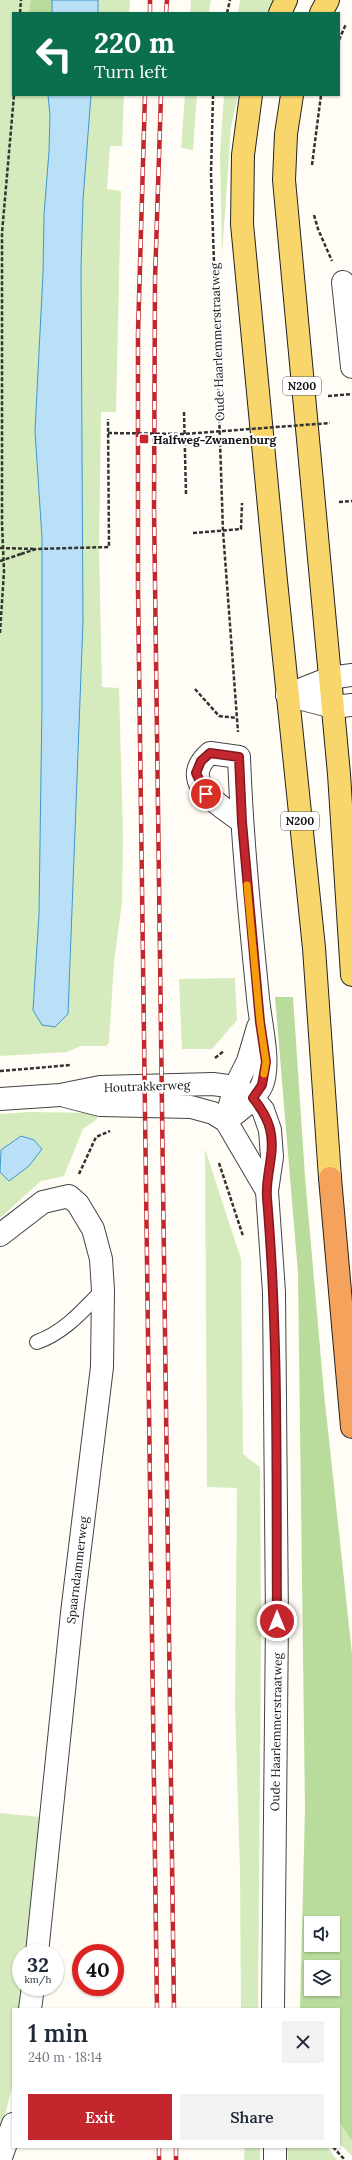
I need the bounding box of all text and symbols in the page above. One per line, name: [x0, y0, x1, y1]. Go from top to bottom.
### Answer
text: 220 m: [94, 25, 175, 61]
icon: left: [28, 28, 80, 80]
text: Turn left: [94, 60, 167, 83]
street label: Oude Haarlemmerstraatweg: [207, 262, 227, 421]
road number: N200: [283, 377, 321, 395]
place label: Halfweg-Zwanenburg: [153, 432, 278, 447]
marker: Halfweg-Zwanenburg: [138, 433, 150, 445]
pin: [189, 777, 223, 811]
icon: arrive: [195, 783, 217, 805]
road number: N200: [281, 812, 319, 830]
street label: Houtrakkerweg: [104, 1077, 191, 1095]
street label: Spaarndammerweg: [63, 1515, 91, 1625]
position arrow: [256, 1600, 298, 1642]
street label: Oude Haarlemmerstraatweg: [267, 1652, 285, 1811]
map controls: [304, 1916, 340, 1996]
button: sound: [304, 1916, 340, 1952]
speed limit sign: 40: [72, 1944, 124, 1996]
text: 32: [27, 1952, 49, 1977]
button: layers: [304, 1960, 340, 1996]
text: km/h: [24, 1973, 52, 1986]
text: 1 min: [28, 2018, 88, 2049]
button: close: [282, 2021, 324, 2063]
text: 240 m · 18:14: [28, 2049, 102, 2066]
button: Exit: [28, 2094, 172, 2140]
button: Share: [180, 2094, 324, 2140]

